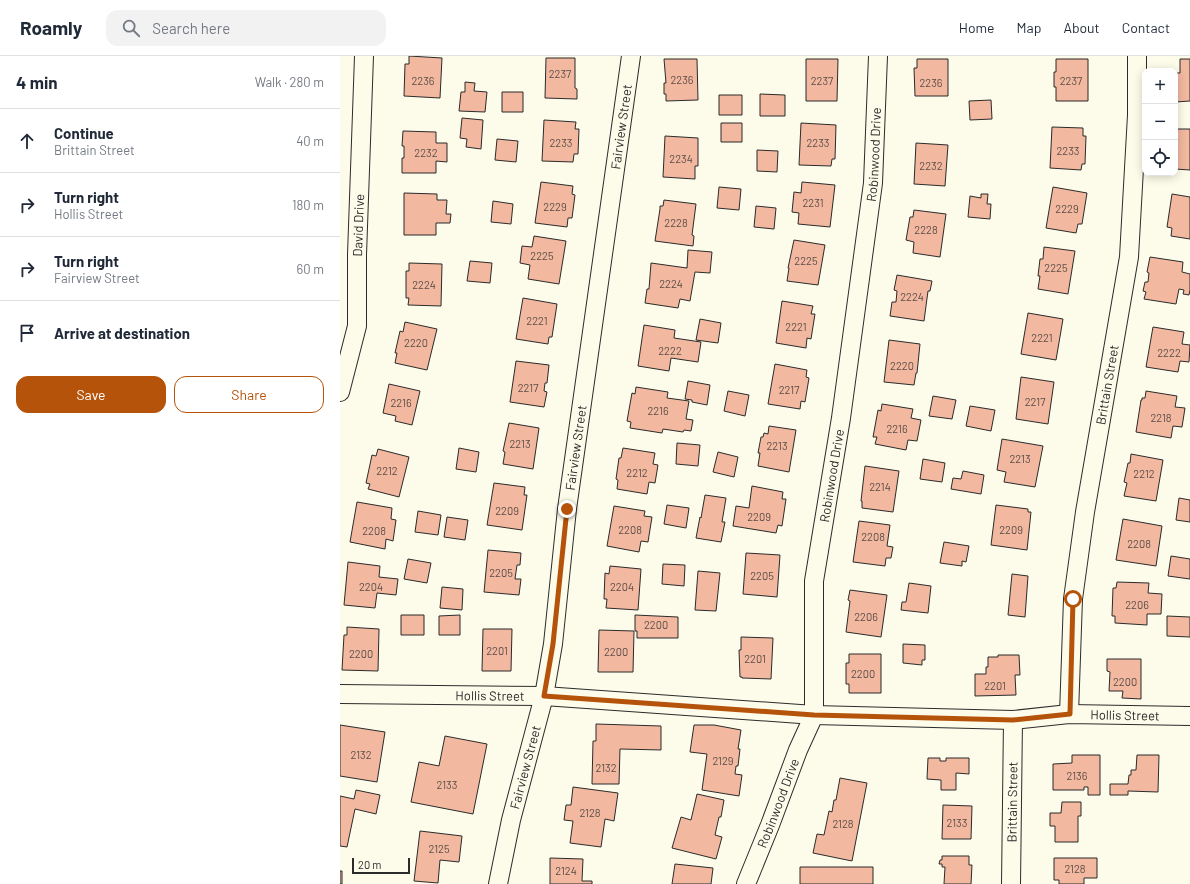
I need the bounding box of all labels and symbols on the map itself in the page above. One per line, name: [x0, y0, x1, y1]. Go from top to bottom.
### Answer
house number: 2237: [549, 67, 571, 80]
house number: 2236: [670, 73, 694, 86]
house number: 2236: [411, 74, 435, 87]
house number: 2237: [811, 74, 833, 87]
house number: 2237: [1060, 74, 1082, 87]
house number: 2236: [919, 76, 943, 89]
street label: Fairview Street: [607, 83, 635, 171]
street label: Robinwood Drive: [863, 107, 884, 203]
house number: 2233: [549, 136, 573, 149]
house number: 2233: [806, 136, 830, 149]
house number: 2233: [1056, 144, 1080, 157]
house number: 2232: [414, 146, 438, 159]
house number: 2234: [669, 152, 693, 165]
house number: 2232: [919, 159, 943, 172]
street label: David Drive: [349, 193, 367, 257]
house number: 2231: [802, 196, 824, 209]
house number: 2229: [543, 200, 567, 213]
house number: 2229: [1055, 202, 1079, 215]
house number: 2228: [664, 216, 688, 229]
house number: 2228: [914, 223, 938, 236]
house number: 2225: [530, 249, 554, 262]
house number: 2225: [794, 254, 818, 267]
house number: 2225: [1044, 261, 1068, 274]
house number: 2224: [659, 277, 683, 290]
house number: 2224: [412, 278, 436, 291]
house number: 2224: [900, 290, 924, 303]
house number: 2221: [526, 314, 548, 327]
house number: 2221: [785, 320, 807, 333]
house number: 2221: [1031, 331, 1053, 344]
house number: 2220: [404, 336, 428, 349]
house number: 2222: [658, 344, 682, 357]
street label: Brittain Street: [1092, 344, 1122, 426]
house number: 2222: [1157, 346, 1181, 359]
house number: 2220: [890, 359, 914, 372]
house number: 2217: [518, 381, 538, 394]
house number: 2217: [779, 383, 799, 396]
house number: 2217: [1025, 395, 1045, 408]
house number: 2216: [390, 396, 412, 409]
street label: Fairview Street: [562, 404, 590, 491]
house number: 2216: [647, 404, 669, 417]
house number: 2218: [1150, 411, 1172, 424]
house number: 2216: [886, 422, 908, 435]
street label: Robinwood Drive: [816, 428, 847, 524]
house number: 2213: [509, 437, 531, 450]
house number: 2213: [766, 439, 788, 452]
house number: 2213: [1009, 452, 1031, 465]
house number: 2212: [376, 464, 398, 477]
house number: 2212: [626, 466, 648, 479]
house number: 2212: [1133, 467, 1155, 480]
house number: 2214: [869, 480, 891, 493]
route end: [558, 500, 576, 518]
house number: 2209: [495, 504, 519, 517]
house number: 2209: [747, 510, 771, 523]
house number: 2208: [618, 523, 642, 536]
house number: 2209: [999, 523, 1023, 536]
house number: 2208: [362, 524, 386, 537]
house number: 2208: [861, 530, 885, 543]
house number: 2208: [1127, 537, 1151, 550]
house number: 2205: [489, 566, 513, 579]
house number: 2205: [750, 569, 774, 582]
house number: 2204: [359, 580, 383, 593]
house number: 2204: [610, 580, 634, 593]
route start: [1064, 590, 1082, 608]
house number: 2206: [1125, 598, 1149, 611]
house number: 2206: [854, 610, 878, 623]
house number: 2200: [644, 618, 668, 631]
house number: 2201: [486, 644, 508, 657]
house number: 2200: [604, 645, 628, 658]
house number: 2200: [349, 647, 373, 660]
house number: 2201: [744, 652, 766, 665]
house number: 2200: [851, 667, 875, 680]
house number: 2200: [1113, 675, 1137, 688]
house number: 2201: [984, 679, 1006, 692]
street label: Hollis Street: [455, 687, 525, 704]
street label: Hollis Street: [1090, 706, 1160, 723]
street label: Fairview Street: [506, 724, 544, 811]
house number: 2132: [350, 748, 372, 761]
house number: 2129: [712, 754, 734, 767]
street label: Robinwood Drive: [754, 756, 802, 850]
house number: 2132: [595, 761, 617, 774]
street label: Brittain Street: [1004, 762, 1020, 843]
house number: 2136: [1067, 769, 1088, 782]
house number: 2133: [437, 778, 457, 791]
house number: 2128: [579, 806, 601, 819]
house number: 2133: [947, 816, 967, 829]
house number: 2128: [832, 817, 854, 830]
house number: 2125: [428, 842, 450, 855]
scale bar: [352, 856, 410, 875]
house number: 2128: [1064, 862, 1086, 875]
house number: 2124: [555, 864, 577, 877]

